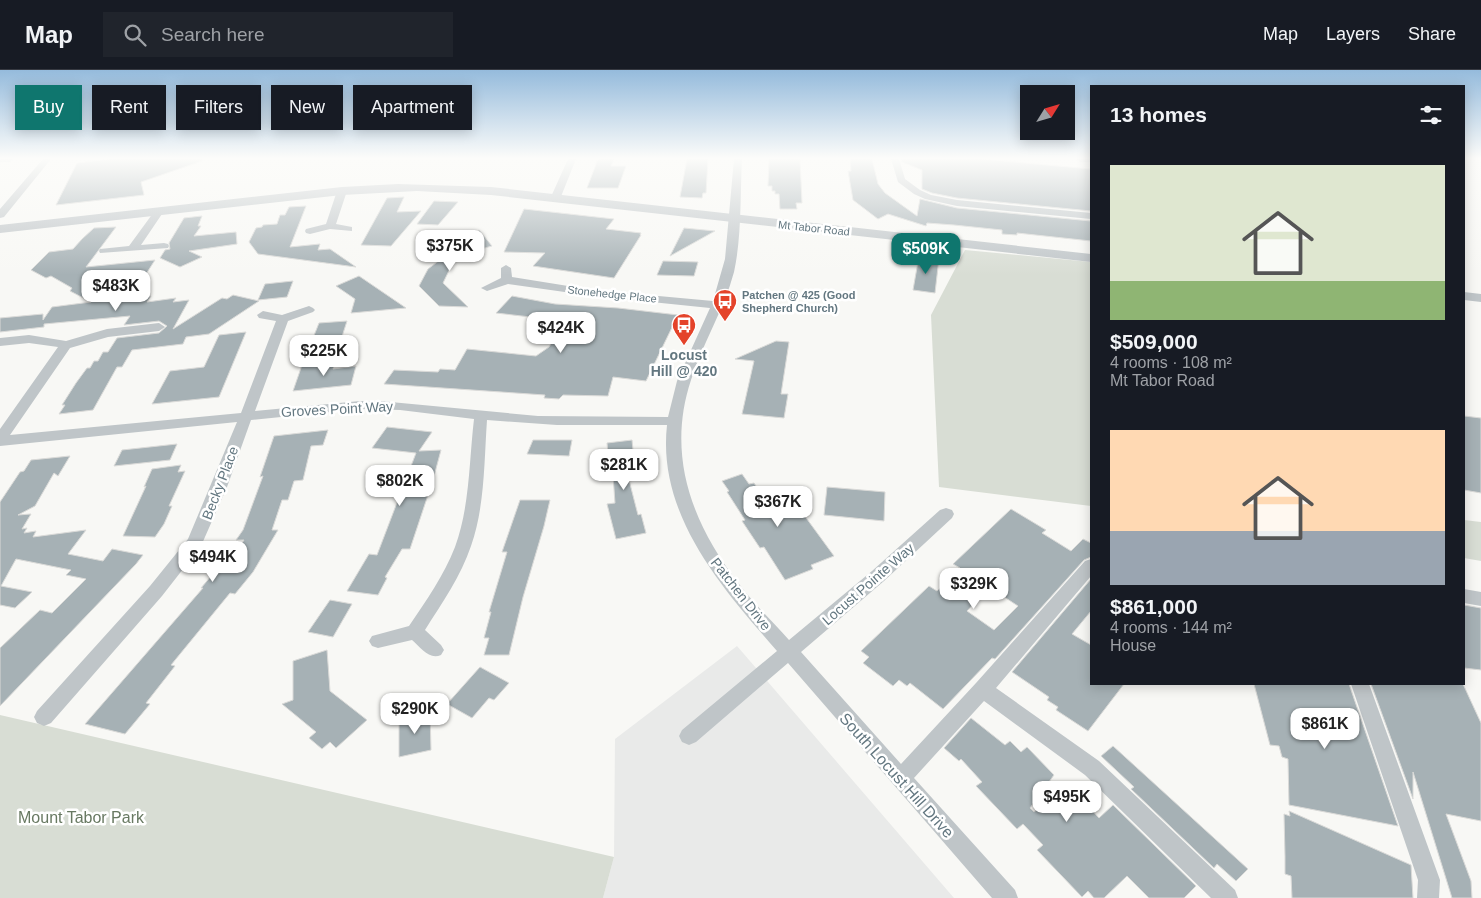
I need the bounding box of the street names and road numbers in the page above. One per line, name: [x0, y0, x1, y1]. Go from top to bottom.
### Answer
street label: Mt Tabor Road: [778, 218, 850, 238]
street label: Stonehedge Place: [567, 283, 657, 305]
street label: Groves Point Way: [281, 398, 393, 420]
street label: Becky Place: [199, 444, 241, 522]
street label: Locust Pointe Way: [819, 540, 917, 628]
street label: Patchen Drive: [708, 554, 775, 634]
street label: South Locust Hill Drive: [836, 710, 957, 841]

